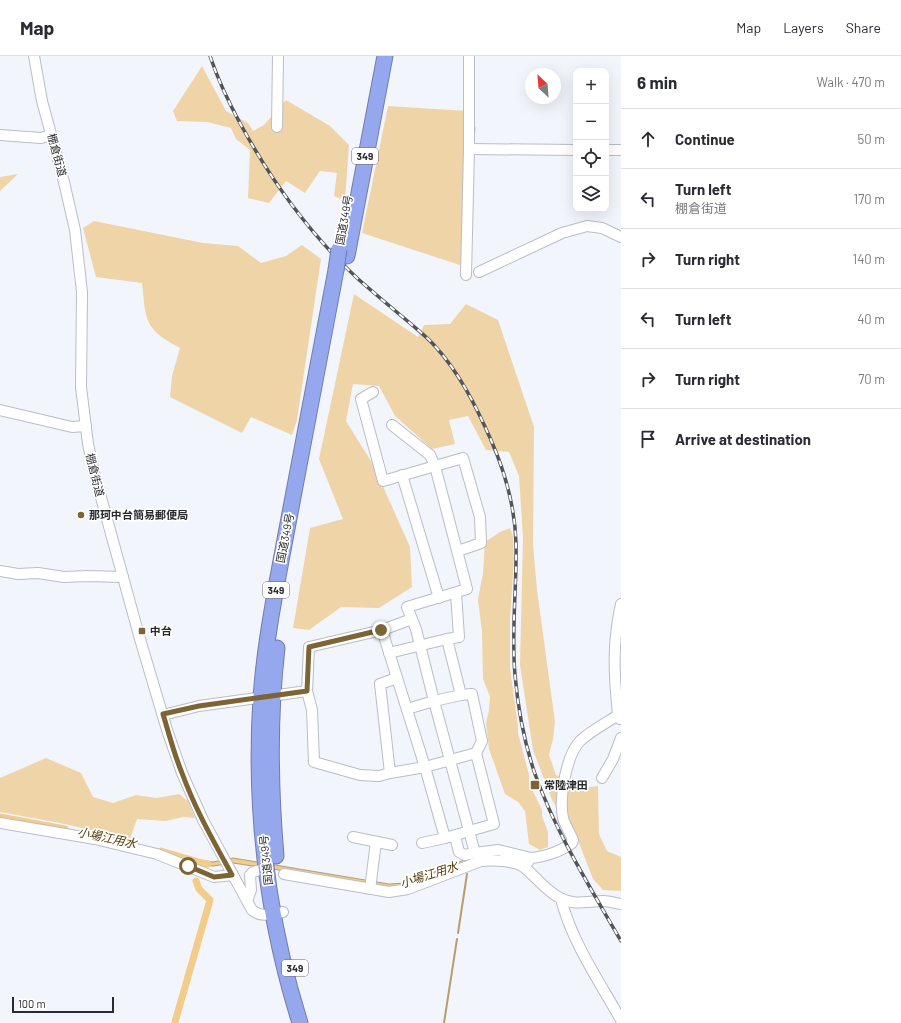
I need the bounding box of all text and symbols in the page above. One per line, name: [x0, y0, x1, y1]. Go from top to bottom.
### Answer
text: Map: [20, 16, 54, 39]
text: Map: [736, 19, 761, 36]
text: Layers: [783, 19, 824, 36]
text: Share: [846, 19, 881, 36]
north arrow: [525, 68, 561, 104]
map controls: [573, 68, 609, 212]
button: +: [573, 68, 609, 104]
text: 6 min: [637, 72, 677, 92]
text: Walk · 470 m: [817, 74, 885, 90]
button: −: [573, 104, 609, 140]
icon: ahead: [637, 128, 659, 150]
text: Continue: [675, 130, 735, 148]
text: 50 m: [858, 131, 885, 147]
street label: 棚倉街道: [46, 132, 69, 178]
button: locate: [573, 140, 609, 176]
road number: 349: [352, 148, 378, 164]
button: layers: [573, 176, 609, 212]
text: Turn left: [675, 180, 731, 198]
icon: left: [637, 188, 659, 210]
text: 170 m: [854, 191, 885, 207]
street label: 国道349号: [333, 194, 354, 246]
text: 棚倉街道: [675, 200, 727, 216]
icon: right: [637, 248, 659, 270]
text: Turn right: [675, 250, 740, 268]
text: 140 m: [853, 251, 885, 267]
icon: left: [637, 308, 659, 330]
text: Turn left: [675, 310, 731, 328]
text: 40 m: [857, 311, 885, 327]
icon: right: [637, 368, 659, 390]
text: Turn right: [675, 370, 740, 388]
text: 70 m: [858, 371, 885, 387]
icon: arrive: [637, 428, 659, 450]
text: Arrive at destination: [675, 430, 811, 448]
street label: 棚倉街道: [84, 452, 107, 498]
place label: 那珂中台簡易郵便局: [89, 508, 188, 521]
marker: 那珂中台簡易郵便局: [76, 510, 86, 520]
street label: 国道349号: [273, 512, 296, 564]
road number: 349: [263, 582, 289, 598]
route end: [372, 621, 390, 639]
place label: 中台: [150, 624, 172, 637]
marker: 中台: [137, 626, 147, 636]
place label: 常陸津田: [544, 778, 588, 791]
marker: 常陸津田: [529, 779, 541, 791]
water label: 小場江用水: [76, 824, 140, 851]
street label: 国道349号: [256, 834, 275, 886]
route start: [179, 857, 197, 875]
water label: 小場江用水: [398, 858, 461, 890]
road number: 349: [282, 960, 308, 976]
scale bar: [12, 995, 114, 1014]
text: 100 m: [18, 997, 46, 1010]

